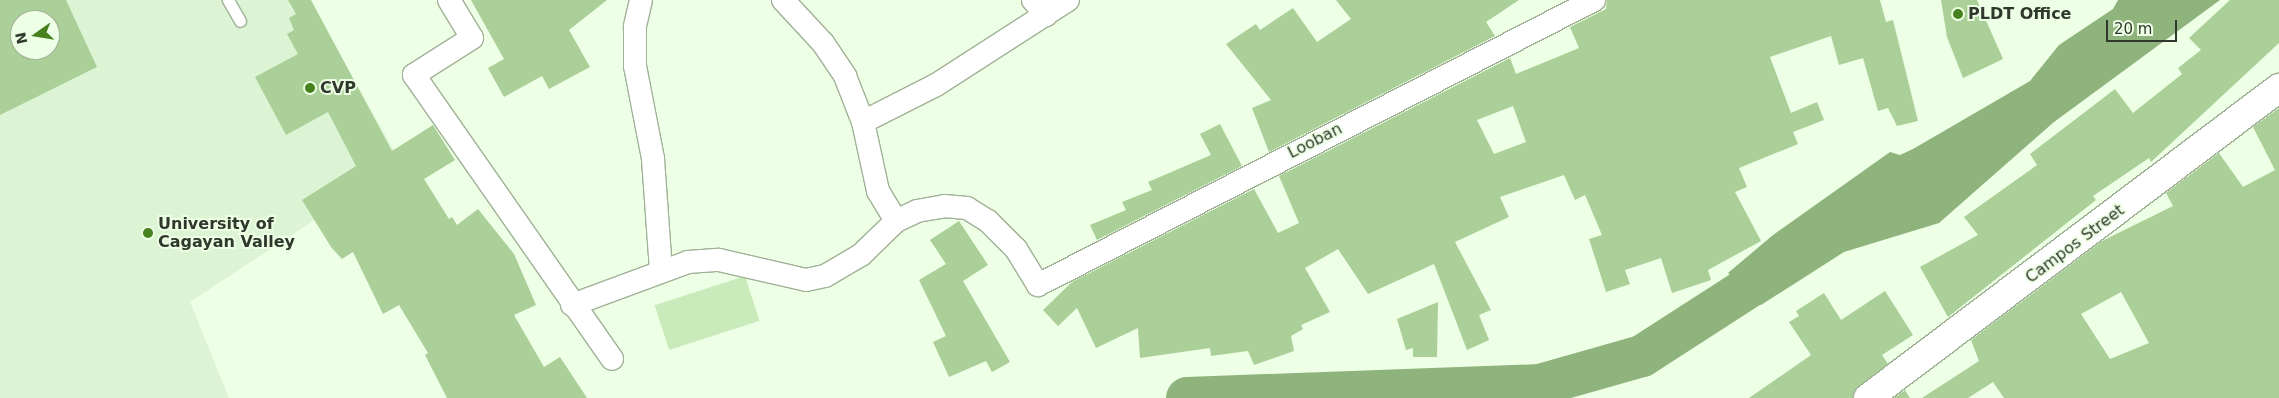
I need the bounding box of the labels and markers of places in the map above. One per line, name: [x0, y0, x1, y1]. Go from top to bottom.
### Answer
place label: PLDT Office: [1968, 4, 2071, 24]
marker: PLDT Office: [1952, 8, 1964, 20]
place label: CVP: [320, 78, 356, 98]
marker: CVP: [304, 82, 316, 94]
place label: University of Cagayan Valley: [158, 214, 295, 252]
marker: University of Cagayan Valley: [142, 227, 154, 239]

